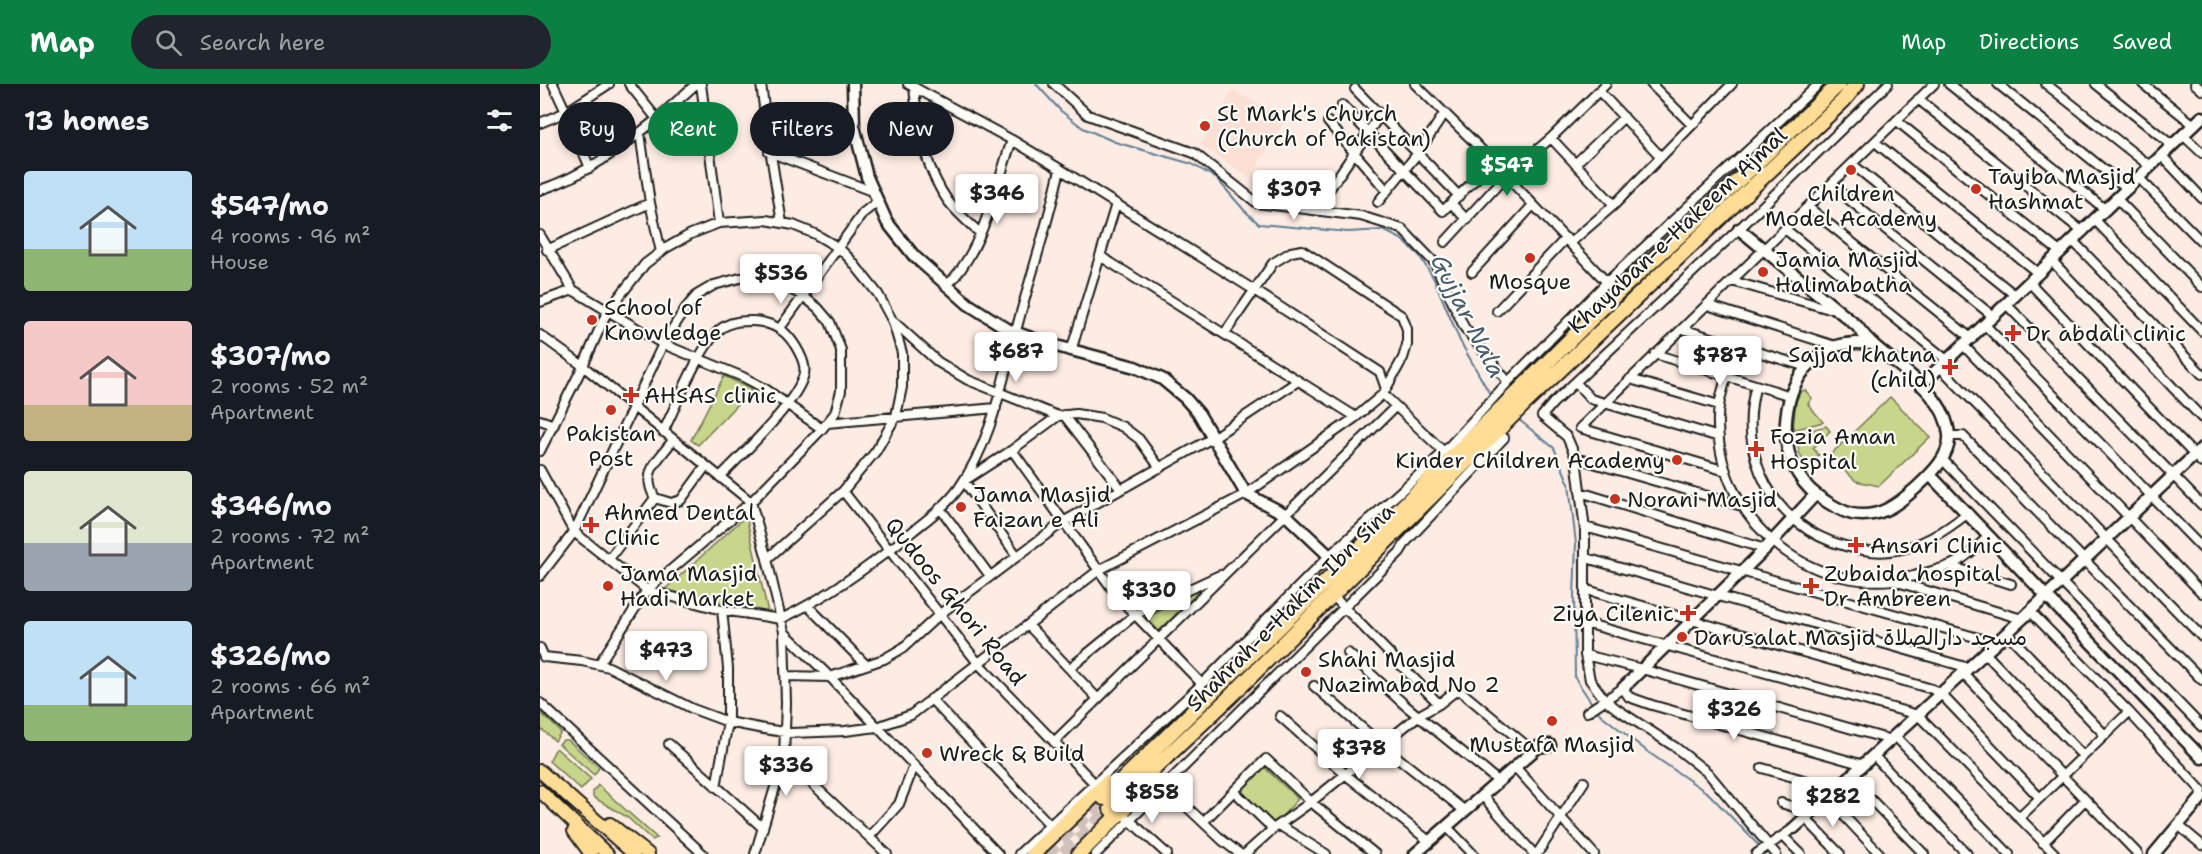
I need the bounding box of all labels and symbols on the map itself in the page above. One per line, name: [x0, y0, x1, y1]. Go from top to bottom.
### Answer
place label: St Mark's Church (Church of Pakistan): [1217, 99, 1431, 153]
marker: St Mark's Church (Church of Pakistan): [1198, 119, 1212, 133]
street label: Khayaban-e-Hakeem Ajmal: [1562, 121, 1793, 340]
pin: $547: [1471, 146, 1543, 197]
place label: Tayiba Masjid Hashmat: [1988, 162, 2136, 216]
marker: Children Model Academy: [1844, 163, 1858, 177]
pin: $307: [1258, 170, 1330, 221]
pin: $346: [961, 174, 1033, 225]
place label: Children Model Academy: [1765, 179, 1937, 233]
marker: Tayiba Masjid Hashmat: [1969, 182, 1983, 196]
place label: Jamia Masjid Halimabatha: [1775, 245, 1918, 299]
water label: Gujjar Nala: [1423, 249, 1513, 383]
marker: Mosque: [1523, 251, 1537, 265]
pin: $536: [745, 254, 817, 305]
marker: Jamia Masjid Halimabatha: [1756, 265, 1770, 279]
place label: Mosque: [1489, 267, 1571, 296]
place label: School of Knowledge: [604, 293, 722, 347]
marker: School of Knowledge: [585, 313, 599, 327]
place label: Dr abdali clinic: [2026, 319, 2186, 348]
marker: Dr abdali clinic: [2004, 324, 2022, 342]
pin: $687: [980, 332, 1052, 383]
pin: $787: [1684, 336, 1756, 387]
place label: Sajjad khatna (child): [1788, 340, 1936, 394]
marker: Sajjad khatna (child): [1941, 358, 1959, 376]
place label: AHSAS clinic: [644, 381, 777, 410]
marker: AHSAS clinic: [622, 386, 640, 404]
marker: Pakistan Post: [604, 403, 618, 417]
place label: Pakistan Post: [566, 419, 656, 473]
place label: Fozia Aman Hospital: [1770, 422, 1896, 476]
marker: Fozia Aman Hospital: [1747, 440, 1765, 458]
place label: Kinder Children Academy: [1395, 446, 1665, 475]
marker: Kinder Children Academy: [1670, 453, 1684, 467]
place label: Jama Masjid Faizan e Ali: [973, 480, 1111, 534]
place label: Norani Masjid: [1627, 485, 1777, 514]
marker: Norani Masjid: [1608, 492, 1622, 506]
street label: Shahrah-e-Hakim Ibn Sina: [1180, 497, 1401, 718]
place label: Ahmed Dental Clinic: [604, 498, 755, 552]
marker: Jama Masjid Faizan e Ali: [954, 500, 968, 514]
street label: Qudoos Ghori Road: [879, 511, 1033, 692]
marker: Ahmed Dental Clinic: [582, 516, 600, 534]
place label: Ansari Clinic: [1870, 531, 2003, 560]
marker: Ansari Clinic: [1847, 536, 1865, 554]
place label: Jama Masjid Hadi Market: [620, 559, 758, 613]
place label: Zubaida hospital Dr Ambreen: [1824, 559, 2001, 613]
pin: $330: [1113, 571, 1185, 622]
marker: Zubaida hospital Dr Ambreen: [1802, 577, 1820, 595]
marker: Jama Masjid Hadi Market: [601, 579, 615, 593]
place label: Ziya Cilenic: [1553, 599, 1674, 628]
marker: Ziya Cilenic: [1679, 604, 1697, 622]
place label: Darusalat Masjid مسجد دارالصلاة: [1694, 623, 2027, 652]
marker: Darusalat Masjid مسجد دارالصلاة: [1675, 630, 1689, 644]
pin: $473: [630, 631, 702, 682]
place label: Shahi Masjid Nazimabad No 2: [1318, 645, 1500, 699]
marker: Shahi Masjid Nazimabad No 2: [1299, 665, 1313, 679]
pin: $326: [1698, 690, 1770, 741]
marker: Mustafa Masjid: [1545, 714, 1559, 728]
pin: $378: [1323, 729, 1395, 780]
place label: Mustafa Masjid: [1469, 730, 1635, 759]
place label: Wreck & Build: [939, 739, 1085, 768]
pin: $336: [750, 746, 822, 797]
marker: Wreck & Build: [920, 746, 934, 760]
pin: $858: [1116, 773, 1188, 824]
pin: $282: [1797, 777, 1869, 828]

